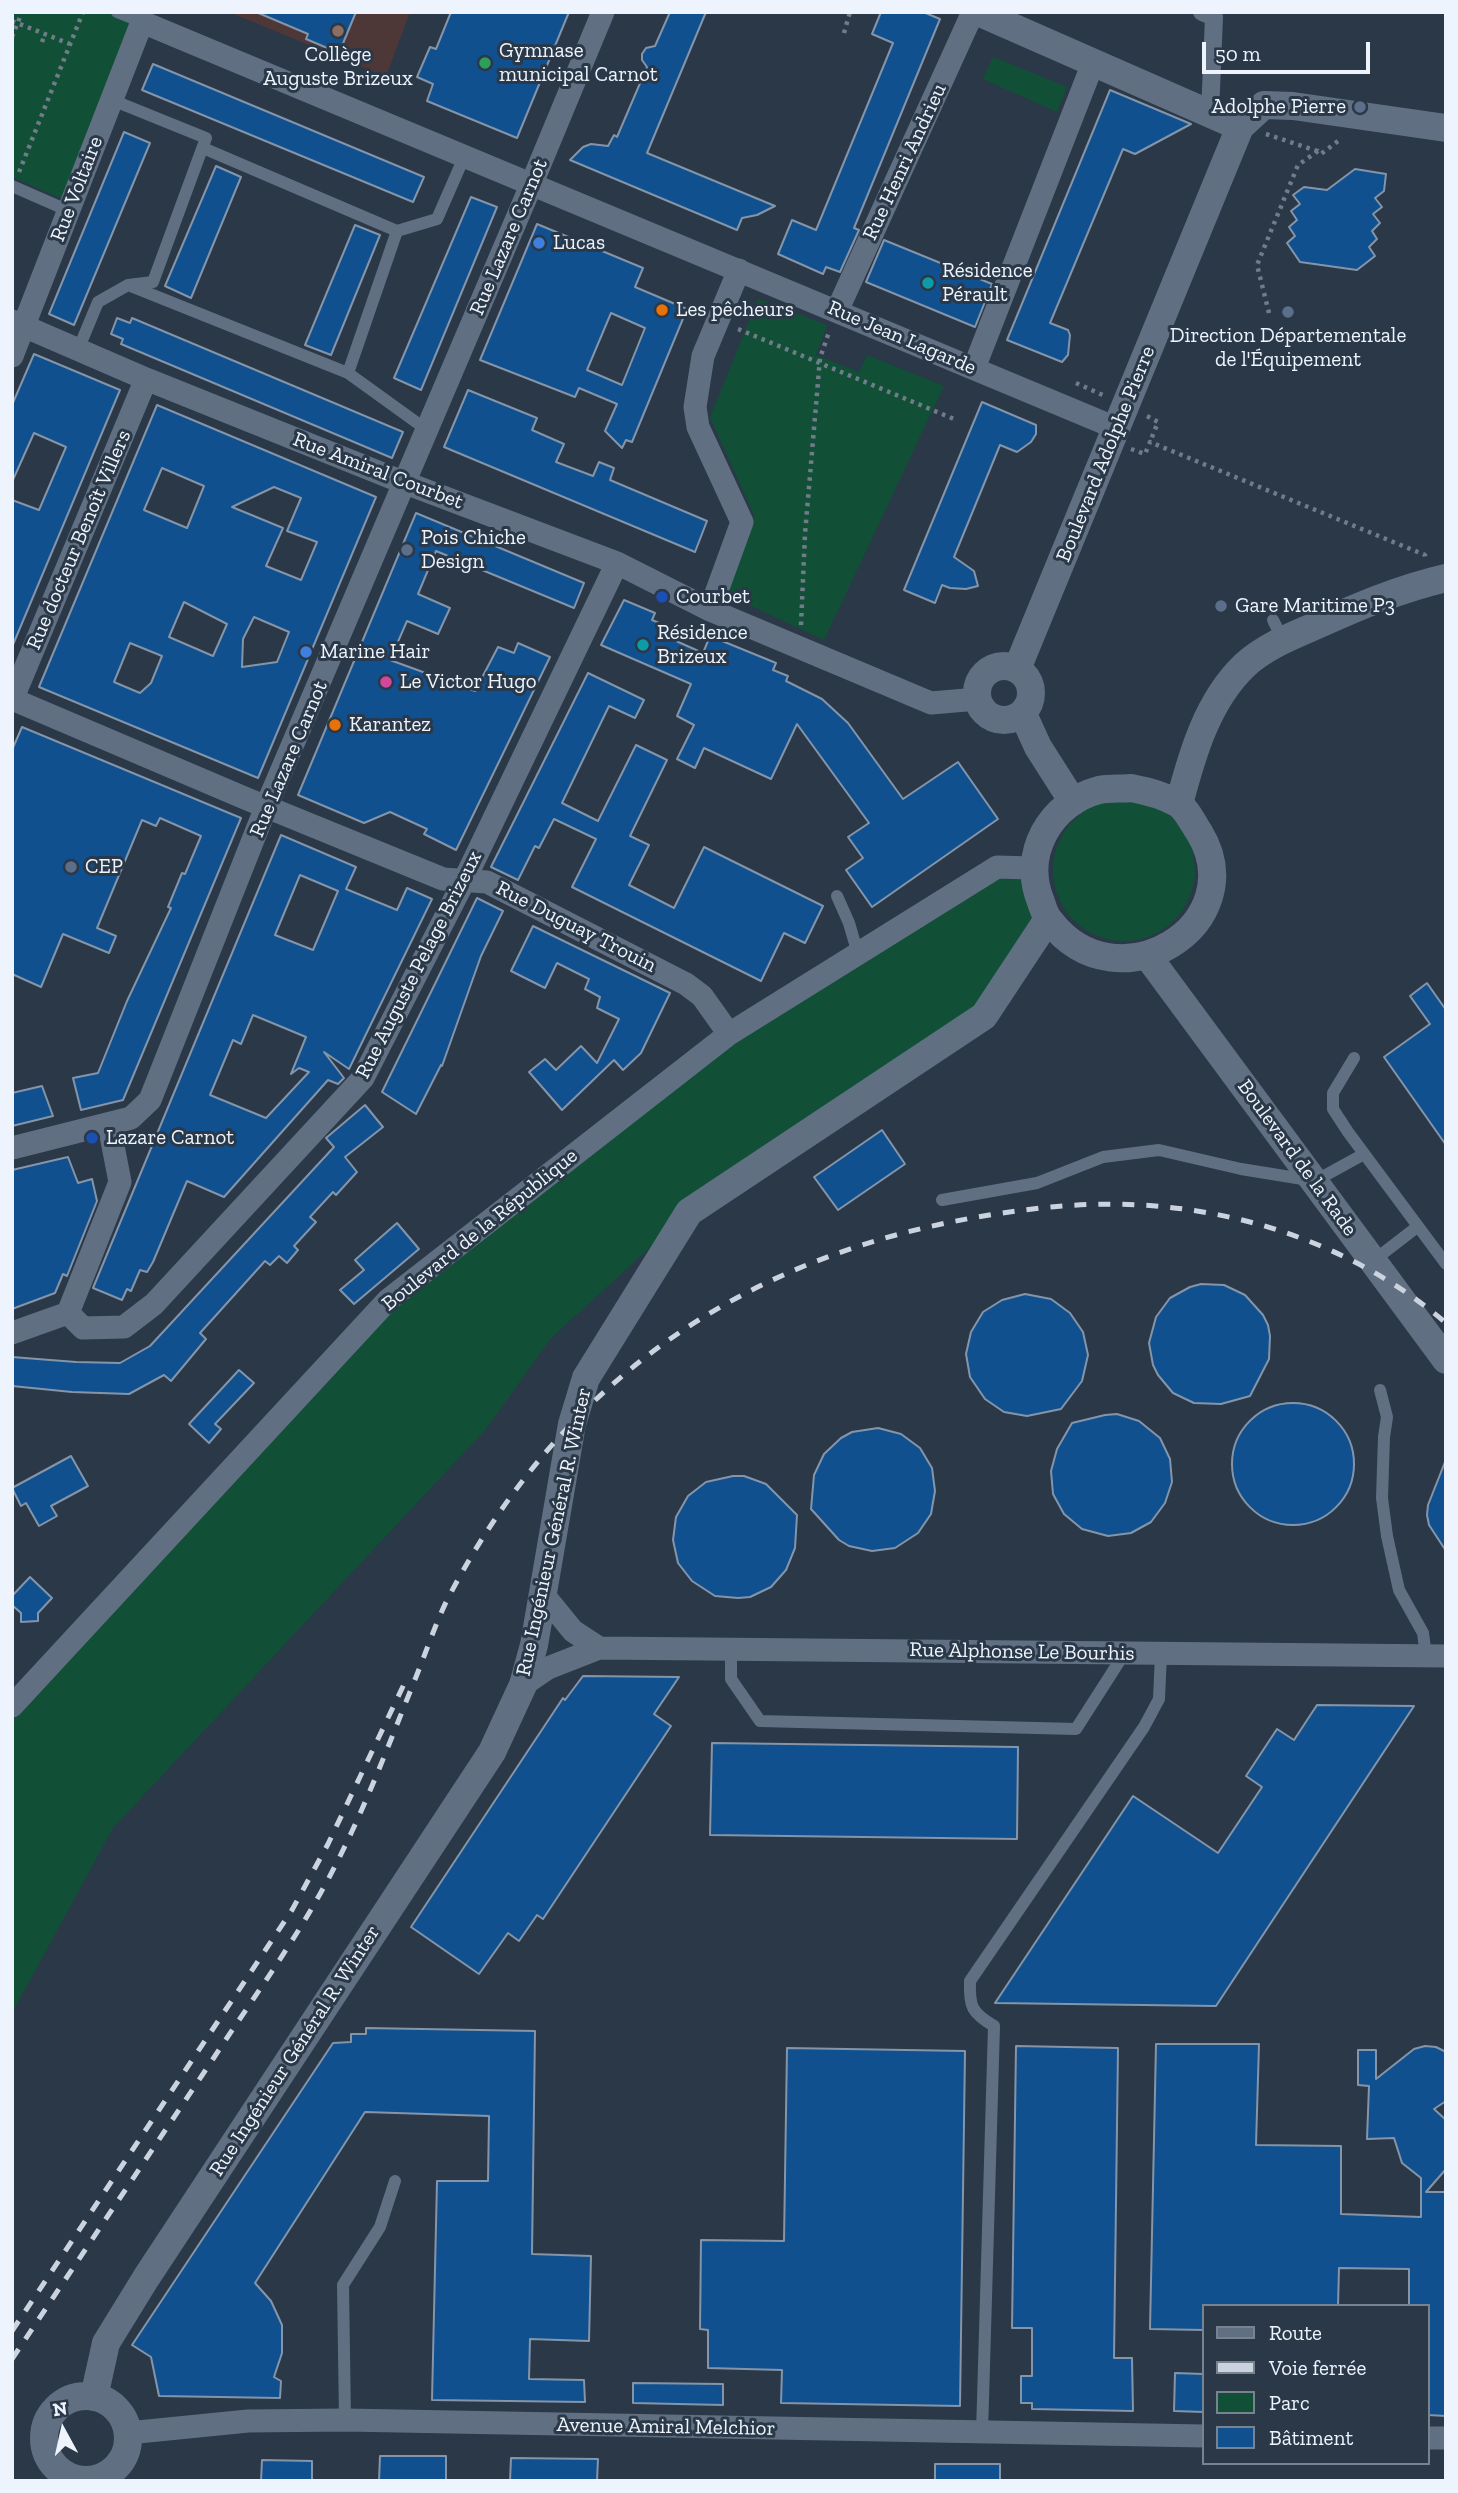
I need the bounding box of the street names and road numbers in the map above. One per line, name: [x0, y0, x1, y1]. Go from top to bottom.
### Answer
street label: Rue Henri Andrieu: [858, 80, 952, 244]
street label: Rue Voltaire: [45, 133, 109, 245]
street label: Rue Lazare Carnot: [465, 155, 553, 319]
street label: Rue Jean Lagarde: [824, 295, 980, 381]
street label: Boulevard Adolphe Pierre: [1051, 342, 1161, 566]
street label: Rue docteur Benoît Villers: [21, 426, 137, 654]
street label: Rue Amiral Courbet: [289, 427, 467, 515]
street label: Rue Lazare Carnot: [245, 677, 333, 841]
street label: Rue Auguste Pelage Brizeux: [351, 847, 487, 1083]
street label: Rue Duguay Trouin: [492, 876, 660, 978]
street label: Boulevard de la Rade: [1232, 1075, 1362, 1241]
street label: Boulevard de la République: [377, 1143, 583, 1317]
street label: Rue Ingénieur Général R. Winter: [511, 1386, 597, 1678]
street label: Rue Alphonse Le Bourhis: [909, 1637, 1135, 1667]
street label: Rue Ingénieur Général R. Winter: [204, 1921, 386, 2181]
street label: Avenue Amiral Melchior: [556, 2412, 776, 2442]

